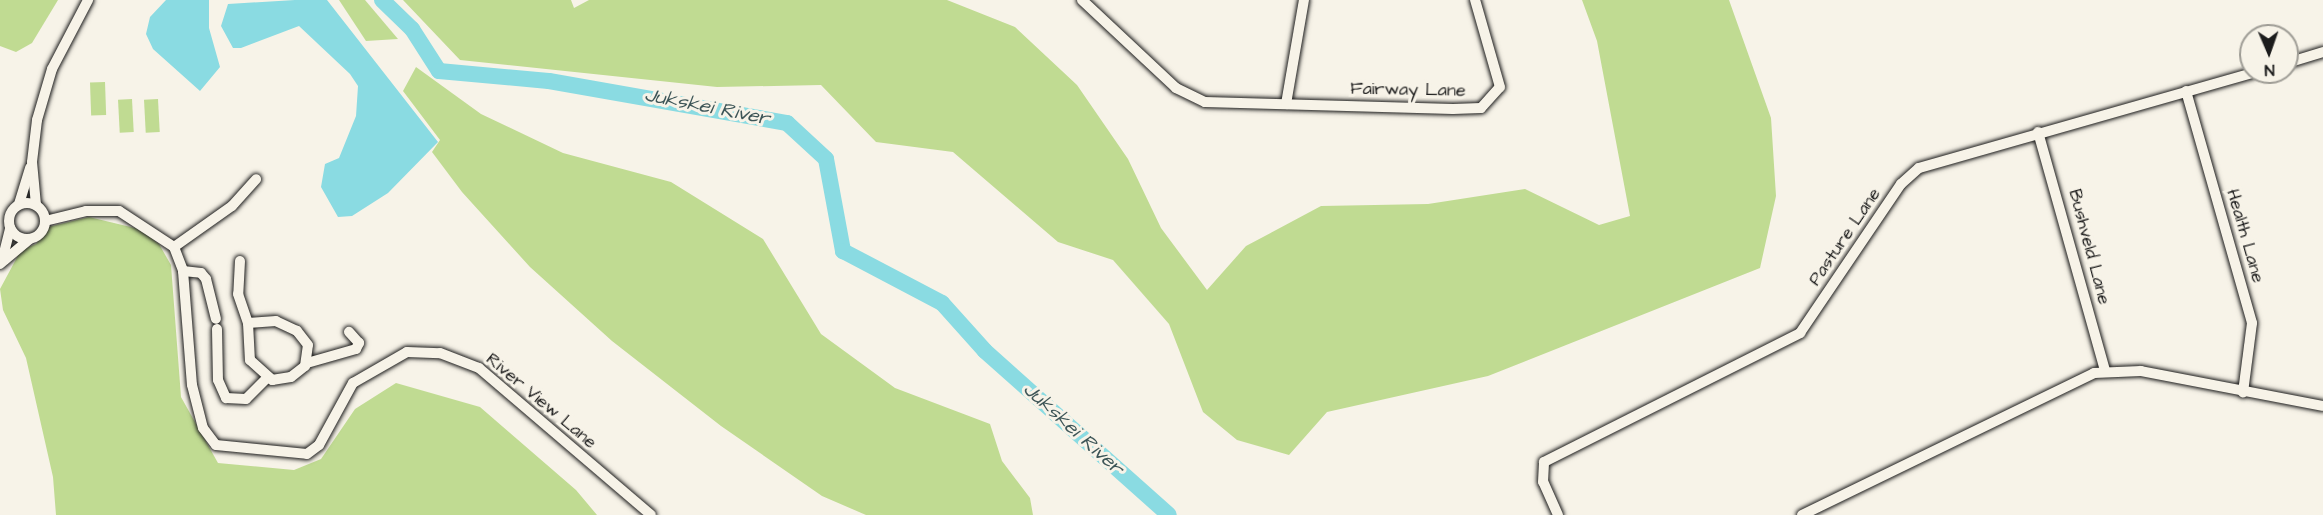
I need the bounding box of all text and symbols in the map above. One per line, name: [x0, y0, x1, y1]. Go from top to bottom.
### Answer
north arrow: [2239, 24, 2299, 84]
text: N: [2264, 59, 2275, 81]
street label: Fairway Lane: [1350, 78, 1466, 102]
water label: Jukskei River: [643, 83, 771, 131]
street label: Pasture Lane: [1804, 184, 1886, 290]
street label: Bushveld Lane: [2063, 187, 2115, 307]
street label: Health Lane: [2221, 187, 2269, 285]
street label: River View Lane: [481, 348, 601, 454]
water label: Jukskei River: [1018, 378, 1128, 480]

